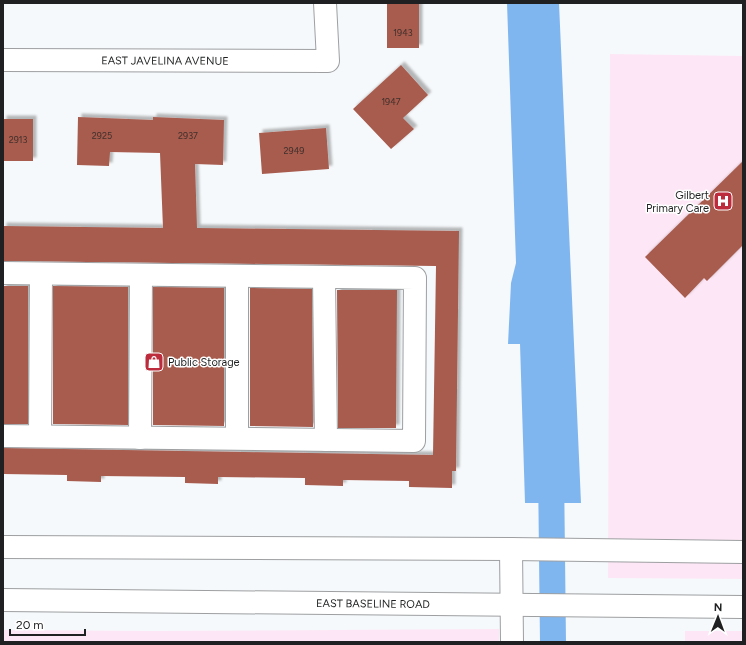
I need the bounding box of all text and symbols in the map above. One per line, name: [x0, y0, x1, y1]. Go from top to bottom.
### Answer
house number: 1943: [393, 27, 413, 38]
street label: EAST JAVELINA AVENUE: [101, 54, 229, 68]
house number: 1947: [381, 96, 401, 107]
house number: 2925: [92, 130, 112, 141]
house number: 2937: [178, 130, 198, 141]
house number: 2913: [9, 134, 27, 145]
house number: 2949: [284, 145, 304, 156]
place label: Gilbert Primary Care: [646, 189, 709, 215]
hospital icon: Gilbert Primary Care: [712, 190, 734, 212]
shop icon: Public Storage: [143, 351, 165, 373]
place label: Public Storage: [168, 356, 240, 369]
street label: EAST BASELINE ROAD: [316, 597, 430, 611]
north arrow: [698, 597, 738, 637]
text: N: [714, 601, 723, 614]
scale bar: [10, 611, 85, 637]
text: 20 m: [16, 618, 44, 632]

